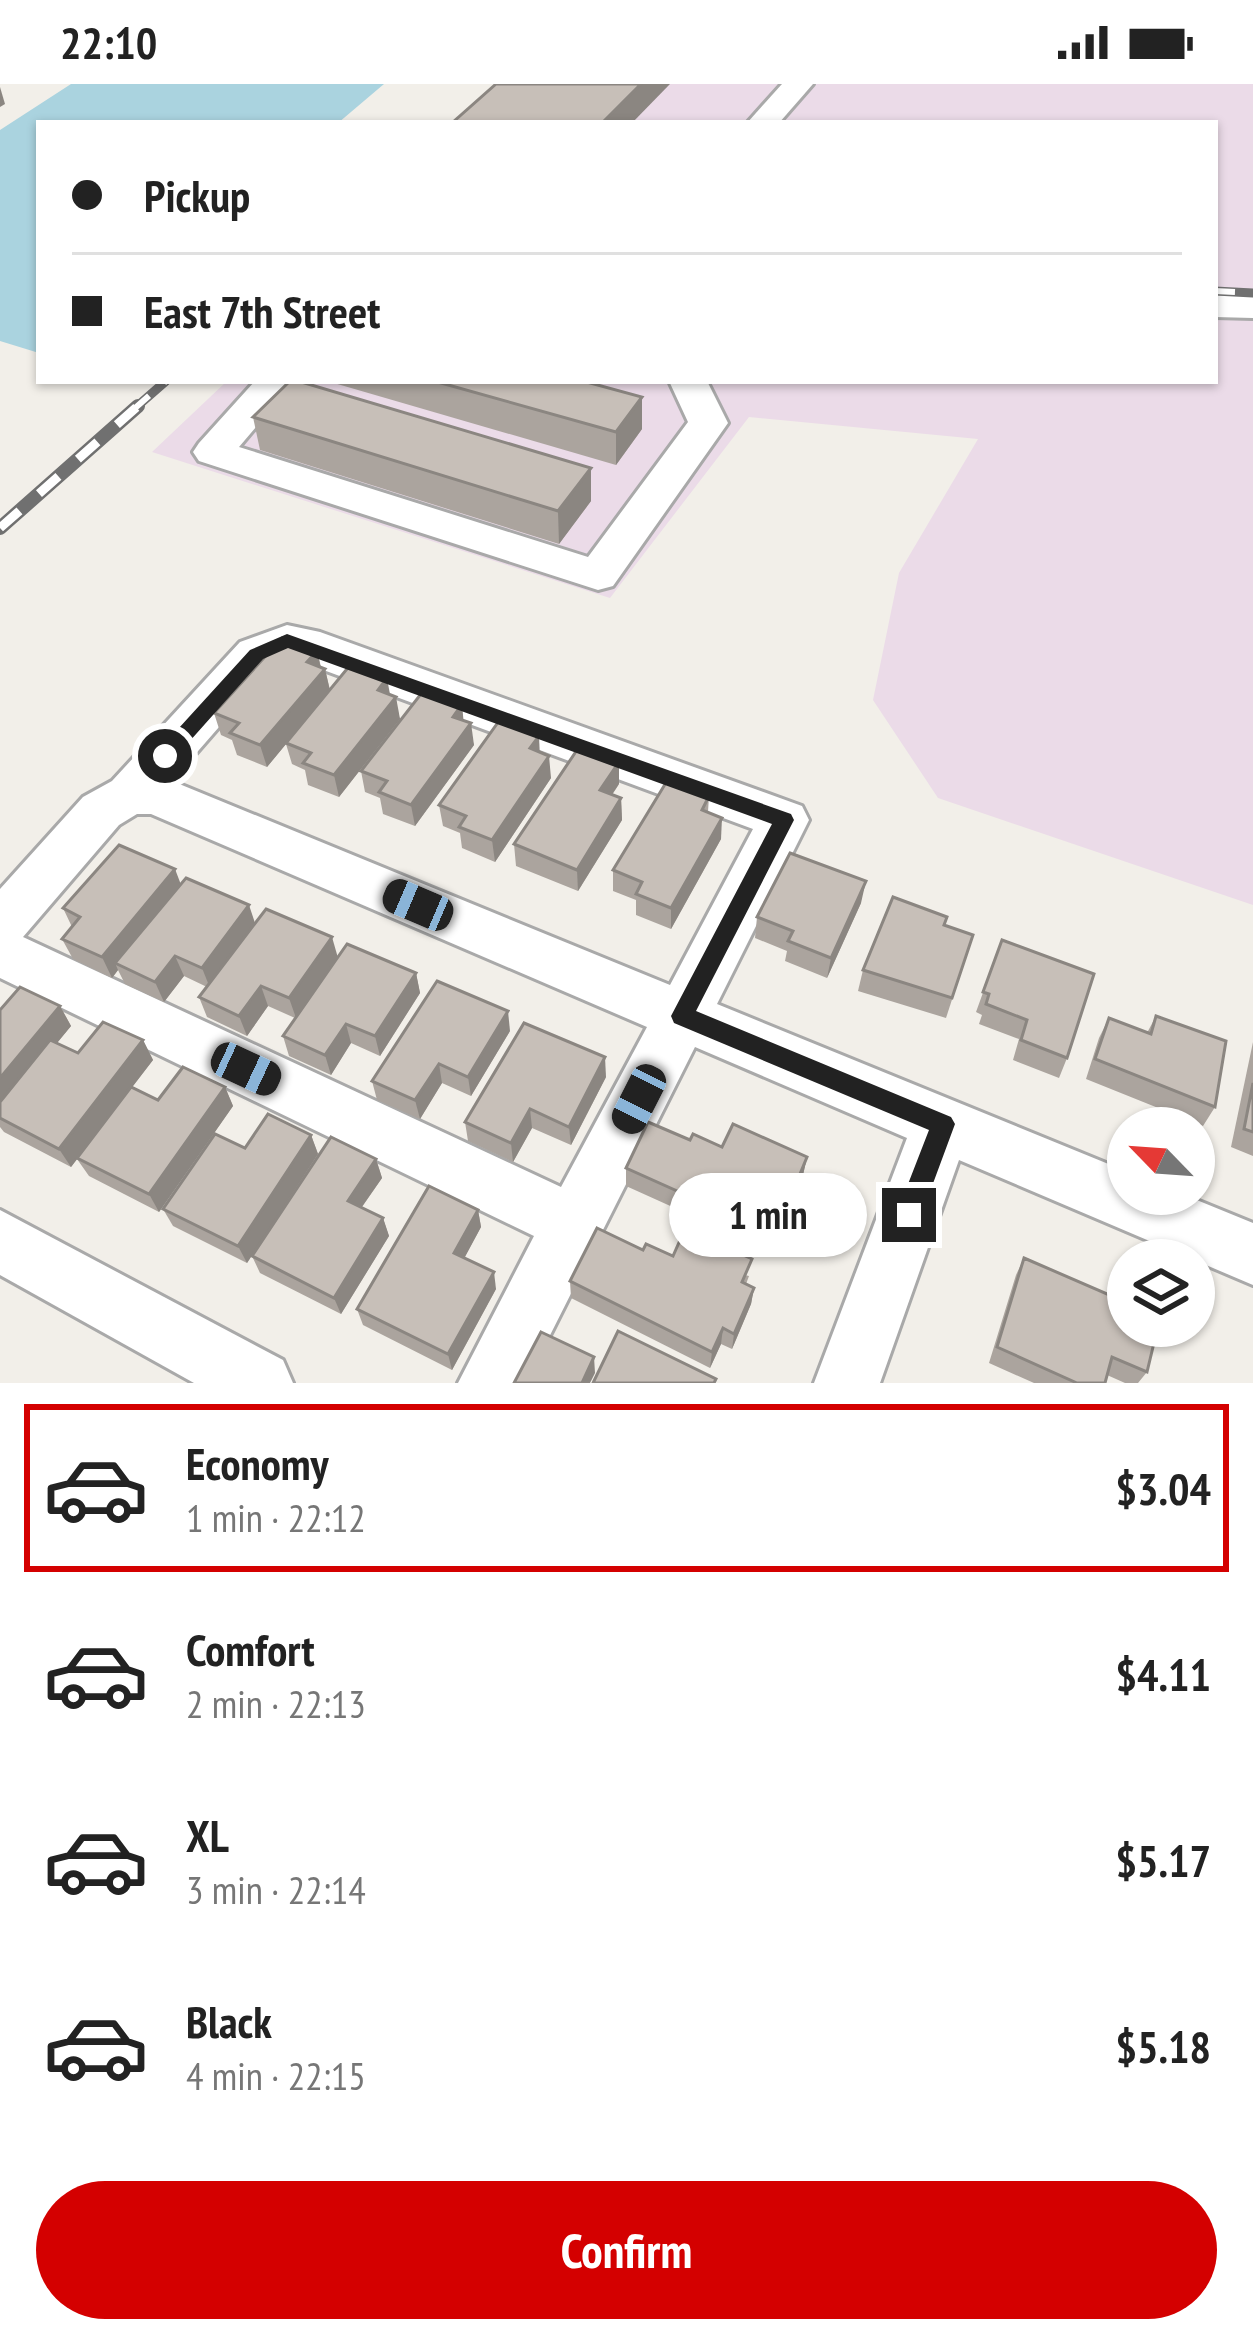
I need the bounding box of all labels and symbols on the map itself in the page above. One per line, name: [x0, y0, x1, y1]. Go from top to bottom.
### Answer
route start: [138, 729, 192, 783]
car: [378, 874, 458, 936]
car: [206, 1037, 286, 1101]
car: [607, 1059, 671, 1139]
north arrow: [1107, 1107, 1215, 1215]
callout: 1 min: [669, 1173, 867, 1257]
route end: [882, 1188, 936, 1242]

